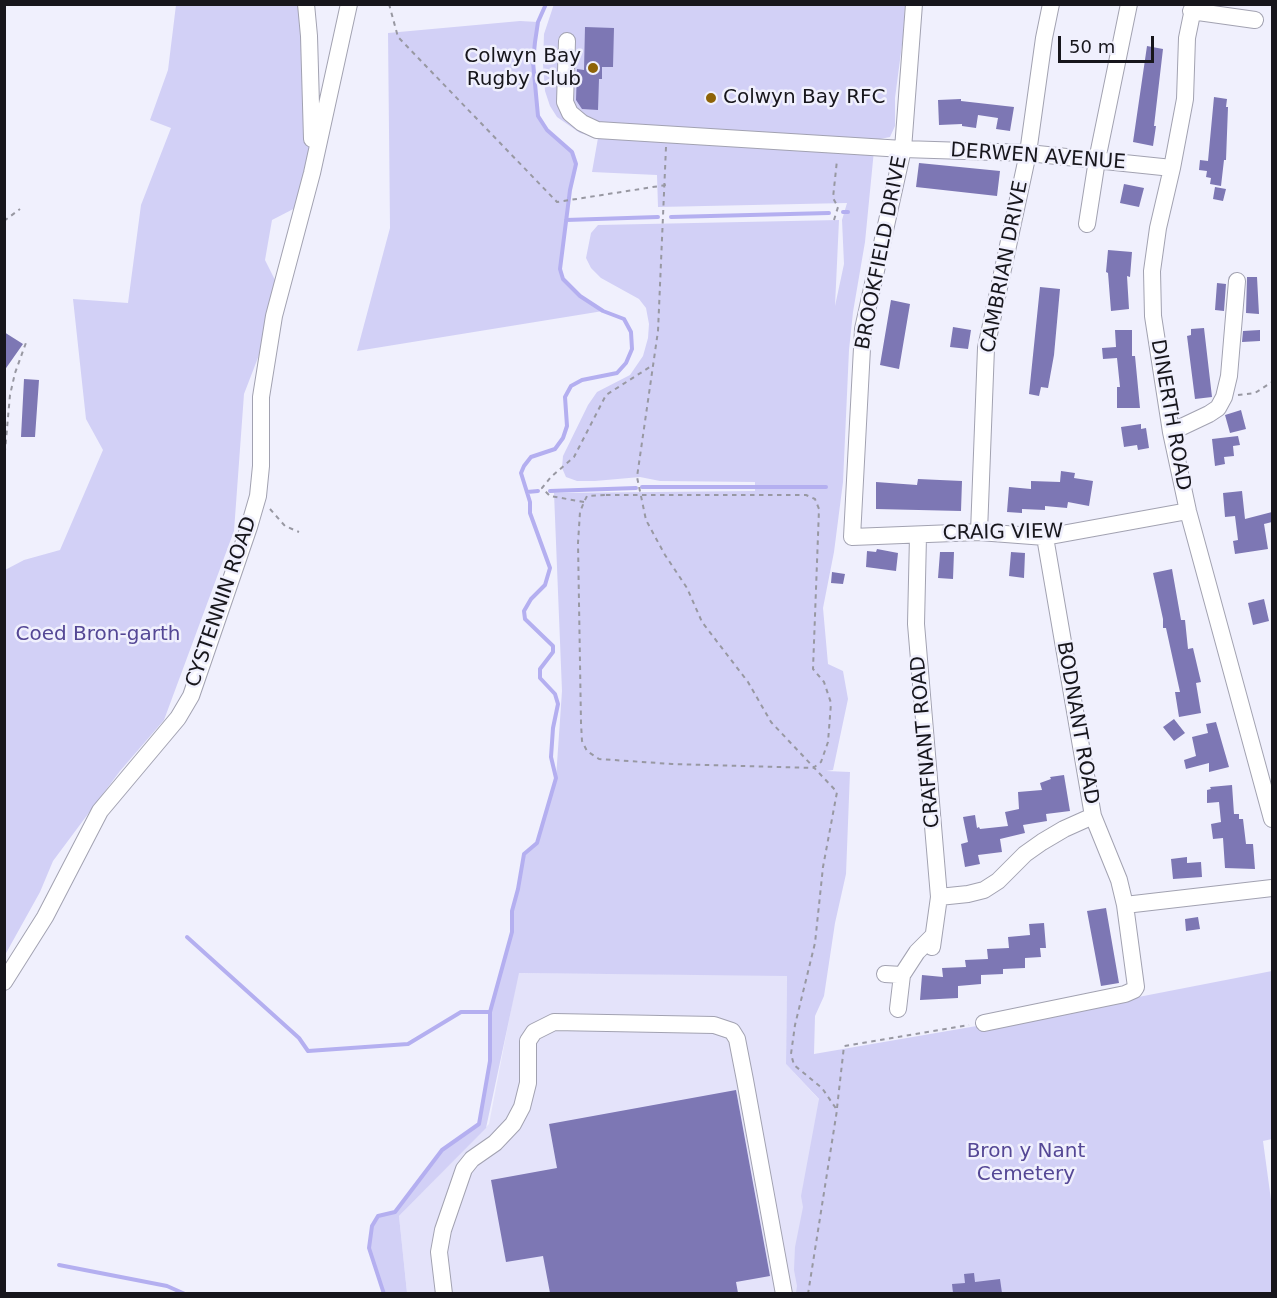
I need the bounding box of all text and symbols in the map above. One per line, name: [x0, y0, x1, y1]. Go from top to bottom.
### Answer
scale bar: [1061, 24, 1157, 62]
text: 50 m: [1069, 36, 1115, 57]
place label: Colwyn Bay Rugby Club: [464, 45, 581, 92]
marker: Colwyn Bay Rugby Club: [586, 61, 600, 75]
place label: Colwyn Bay RFC: [723, 86, 886, 110]
marker: Colwyn Bay RFC: [704, 91, 718, 105]
street label: DERWEN AVENUE: [949, 139, 1127, 175]
street label: BROOKFIELD DRIVE: [851, 154, 913, 352]
street label: CAMBRIAN DRIVE: [977, 179, 1033, 355]
street label: DINERTH ROAD: [1145, 337, 1195, 493]
street label: CYSTENNIN ROAD: [182, 514, 262, 690]
street label: CRAIG VIEW: [943, 520, 1063, 546]
park label: Coed Bron-garth: [16, 623, 180, 647]
street label: BODNANT ROAD: [1051, 640, 1103, 806]
street label: CRAFNANT ROAD: [907, 655, 945, 829]
park label: Bron y Nant Cemetery: [967, 1140, 1085, 1187]

